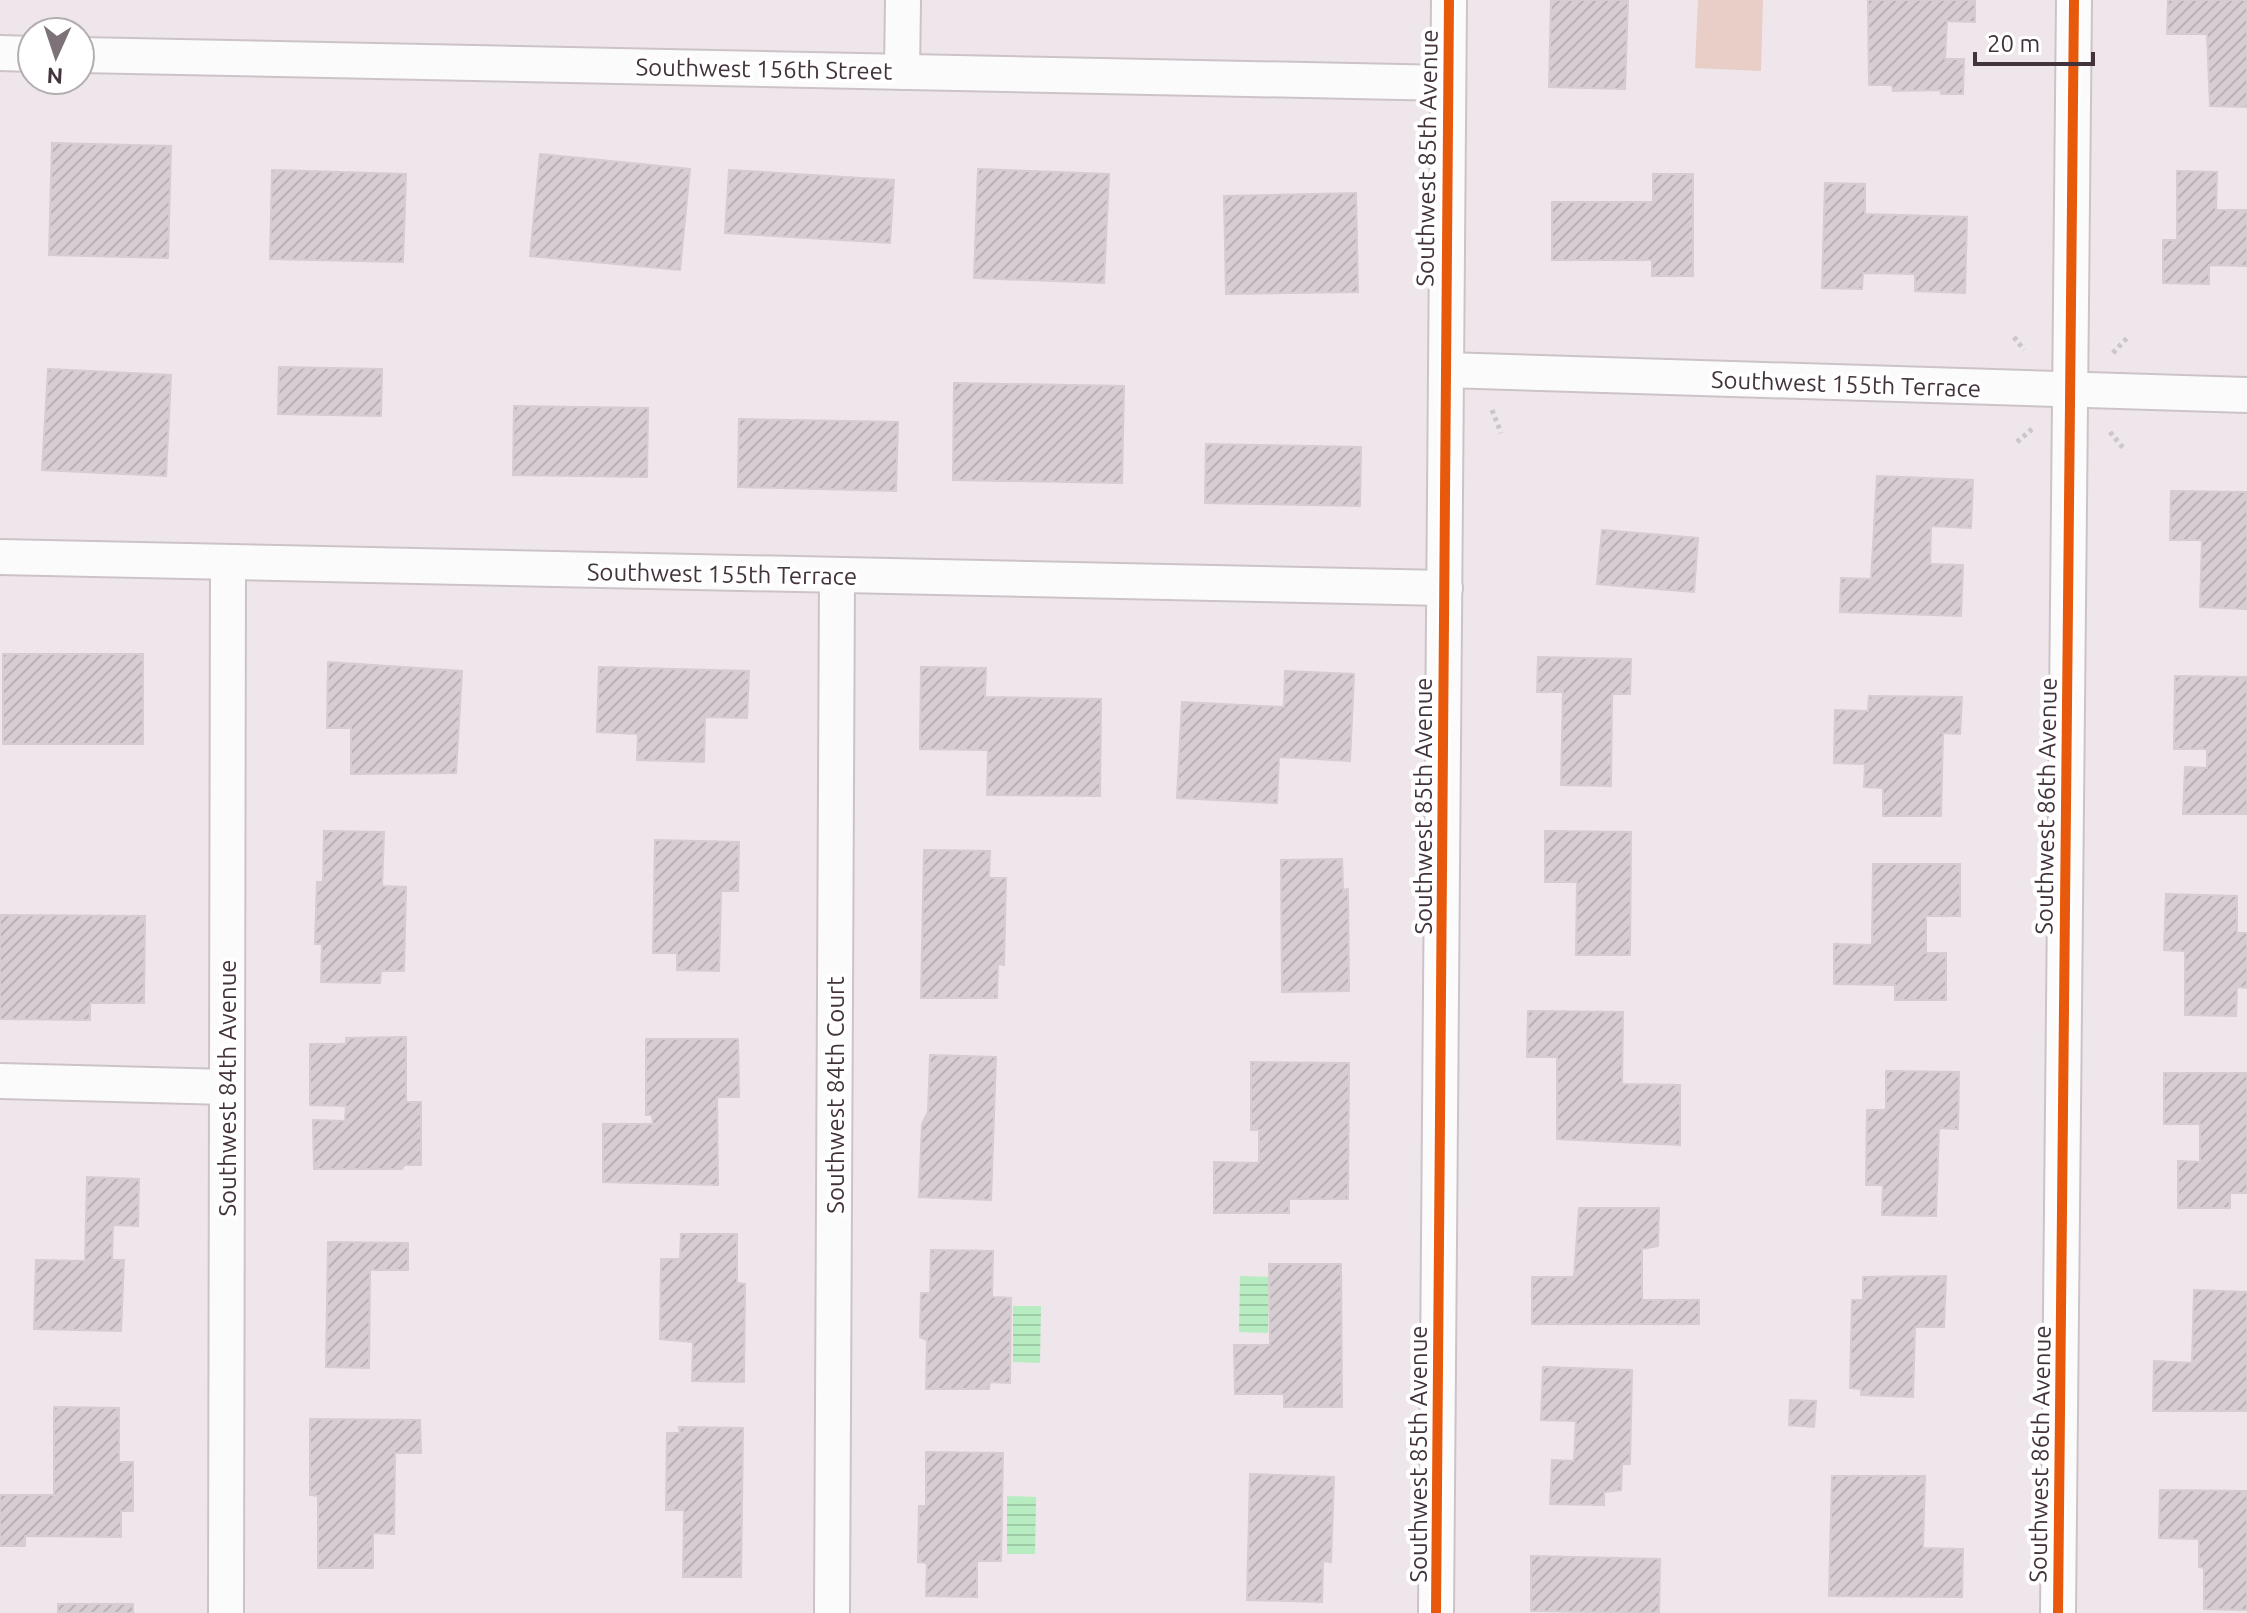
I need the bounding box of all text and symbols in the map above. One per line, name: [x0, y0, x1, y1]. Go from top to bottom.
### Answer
north arrow: [16, 16, 96, 96]
scale bar: [1975, 16, 2093, 66]
street label: Southwest 85th Avenue: [1411, 29, 1443, 287]
text: 20 m: [1987, 30, 2040, 57]
street label: Southwest 156th Street: [635, 53, 893, 85]
text: N: [46, 64, 64, 89]
street label: Southwest 155th Terrace: [1711, 366, 1981, 402]
street label: Southwest 155th Terrace: [587, 558, 857, 590]
street label: Southwest 85th Avenue: [1410, 677, 1437, 935]
street label: Southwest 86th Avenue: [2030, 677, 2062, 935]
street label: Southwest 84th Avenue: [214, 959, 241, 1217]
street label: Southwest 84th Court: [822, 976, 849, 1214]
street label: Southwest 85th Avenue: [1405, 1325, 1432, 1583]
street label: Southwest 86th Avenue: [2024, 1325, 2056, 1583]

